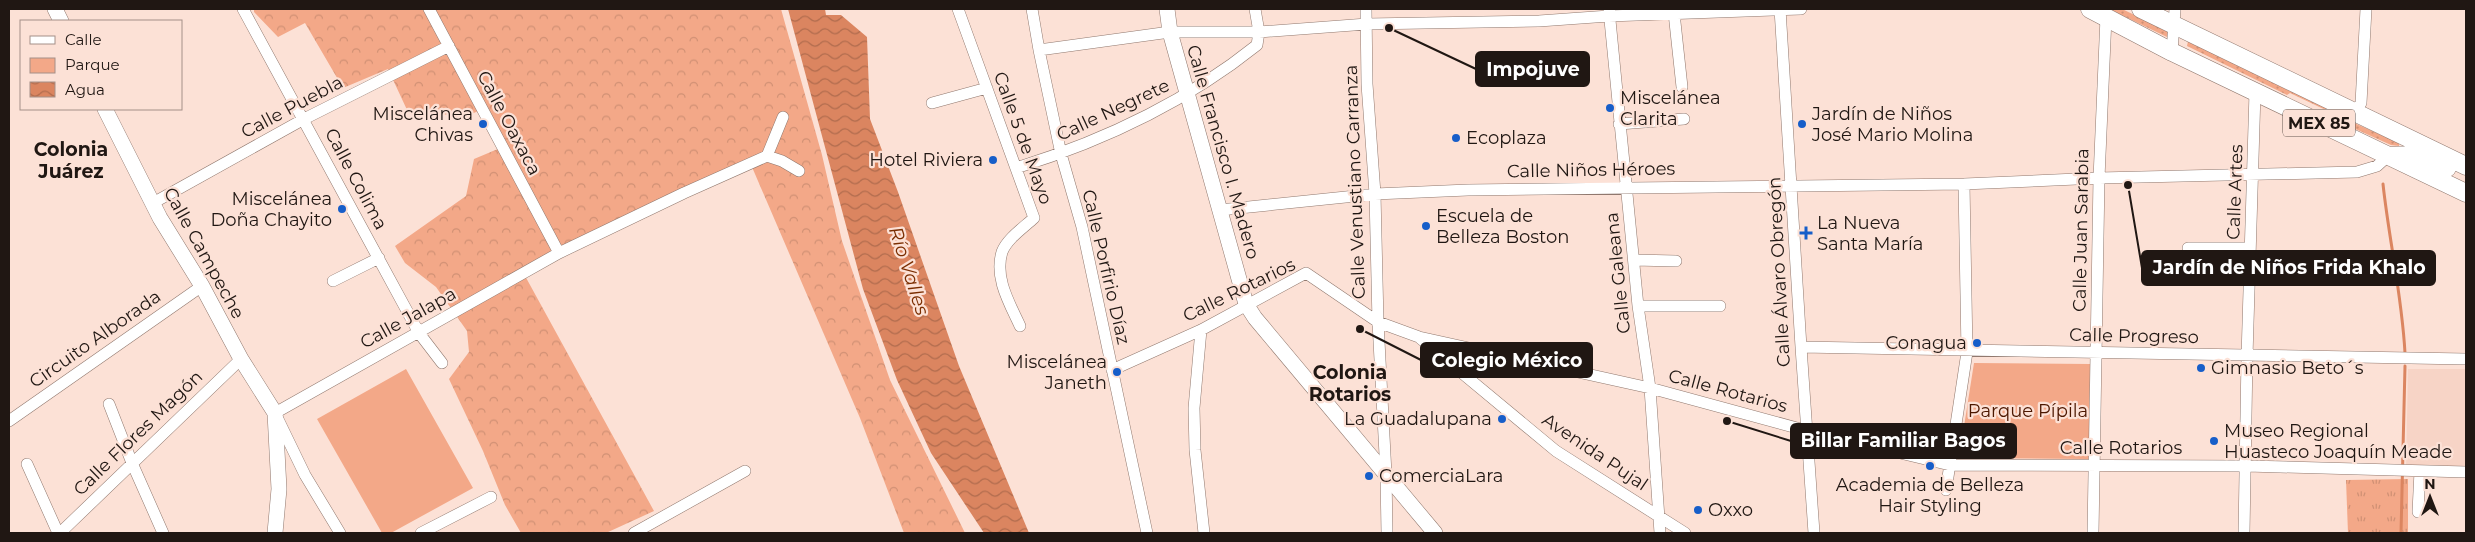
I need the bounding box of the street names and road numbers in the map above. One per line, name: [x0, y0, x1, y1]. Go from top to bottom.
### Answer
street label: Calle Francisco I. Madero: [1182, 42, 1264, 262]
street label: Calle Venustiano Carranza: [1340, 64, 1370, 300]
street label: Calle Oaxaca: [472, 67, 546, 179]
street label: Calle 5 de Mayo: [989, 69, 1057, 207]
street label: Calle Puebla: [237, 71, 347, 143]
street label: Calle Negrete: [1053, 74, 1173, 146]
road number: MEX 85: [2283, 110, 2355, 136]
street label: Calle Colima: [320, 125, 392, 233]
street label: Calle Artes: [2222, 144, 2248, 240]
street label: Calle Juan Sarabia: [2069, 148, 2093, 312]
street label: Calle Niños Héroes: [1507, 158, 1676, 182]
street label: Calle Álvaro Obregón: [1763, 176, 1795, 368]
street label: Calle Campeche: [159, 183, 249, 323]
street label: Calle Porfirio Díaz: [1077, 187, 1135, 347]
street label: Calle Galeana: [1601, 211, 1635, 335]
street label: Calle Rotarios: [1179, 253, 1299, 327]
street label: Calle Jalapa: [356, 283, 460, 353]
street label: Circuito Alborada: [25, 285, 165, 393]
street label: Calle Progreso: [2069, 324, 2199, 348]
street label: Calle Rotarios: [1666, 365, 1790, 418]
street label: Calle Flores Magón: [69, 366, 207, 500]
street label: Avenida Pujal: [1538, 409, 1652, 495]
street label: Calle Rotarios: [2060, 437, 2182, 459]

